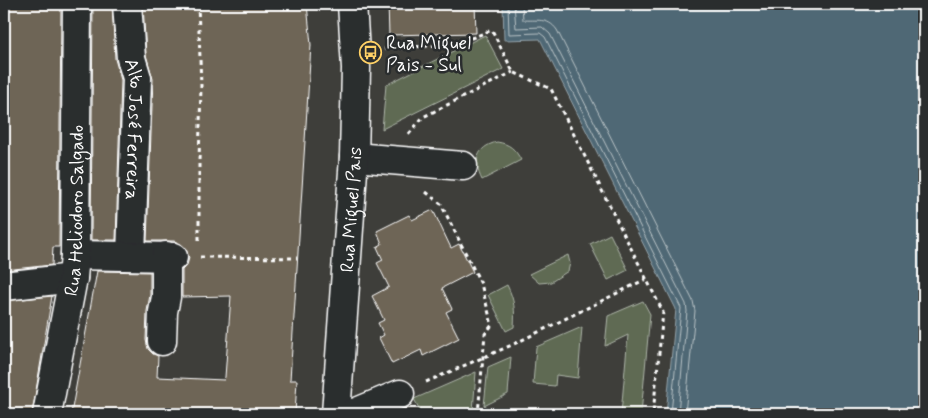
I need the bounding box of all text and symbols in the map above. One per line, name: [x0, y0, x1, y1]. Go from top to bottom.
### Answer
place label: Rua Miguel Pais - Sul: [386, 31, 471, 78]
bus stop icon: Rua Miguel Pais - Sul: [358, 41, 382, 65]
street label: Alto José Ferreira: [118, 55, 149, 201]
street label: Rua Heliodoro Salgado: [59, 125, 92, 298]
street label: Rua Miguel Pais: [335, 147, 368, 273]

